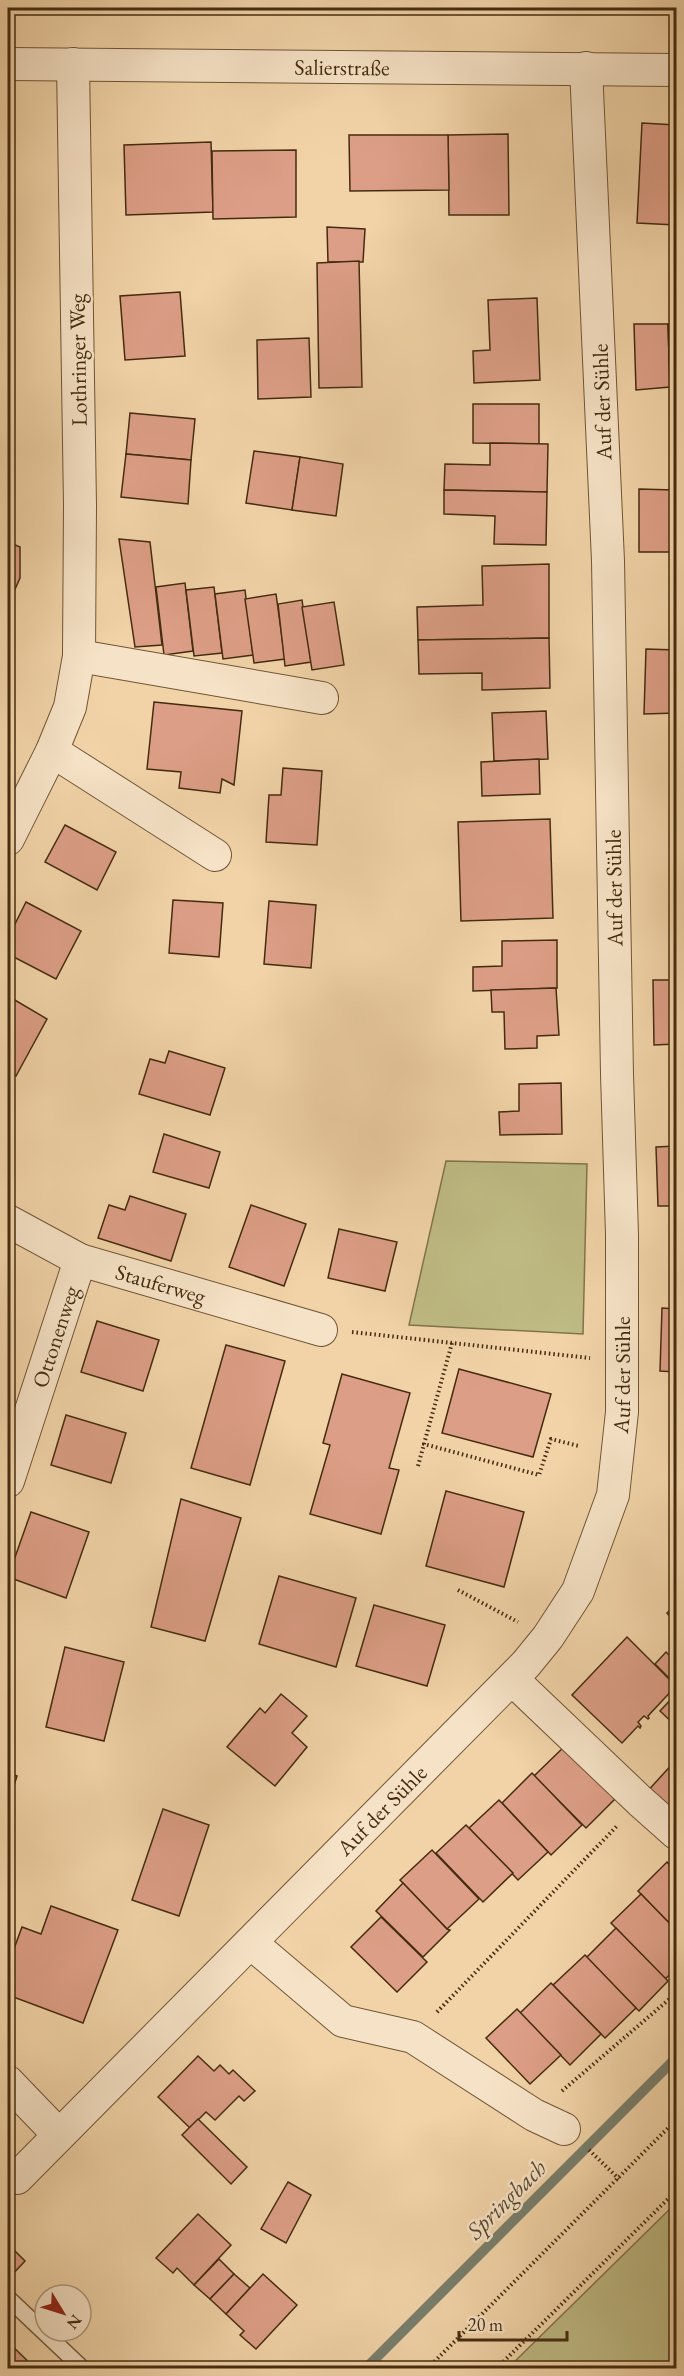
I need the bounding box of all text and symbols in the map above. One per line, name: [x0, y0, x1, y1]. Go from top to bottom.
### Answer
street label: Salierstraße: [294, 52, 390, 82]
street label: Lothringer Weg: [62, 293, 94, 426]
street label: Auf der Sühle: [585, 343, 619, 462]
street label: Auf der Sühle: [598, 829, 630, 948]
street label: Stauferweg: [112, 1257, 210, 1310]
street label: Ottonenweg: [25, 1281, 85, 1391]
street label: Auf der Sühle: [605, 1316, 637, 1436]
street label: Auf der Sühle: [329, 1758, 433, 1862]
water label: Springbach: [459, 2152, 553, 2246]
north arrow: [33, 2283, 93, 2343]
scale bar: [459, 2304, 567, 2342]
text: N: [62, 2310, 87, 2334]
text: 20 m: [468, 2313, 503, 2336]

